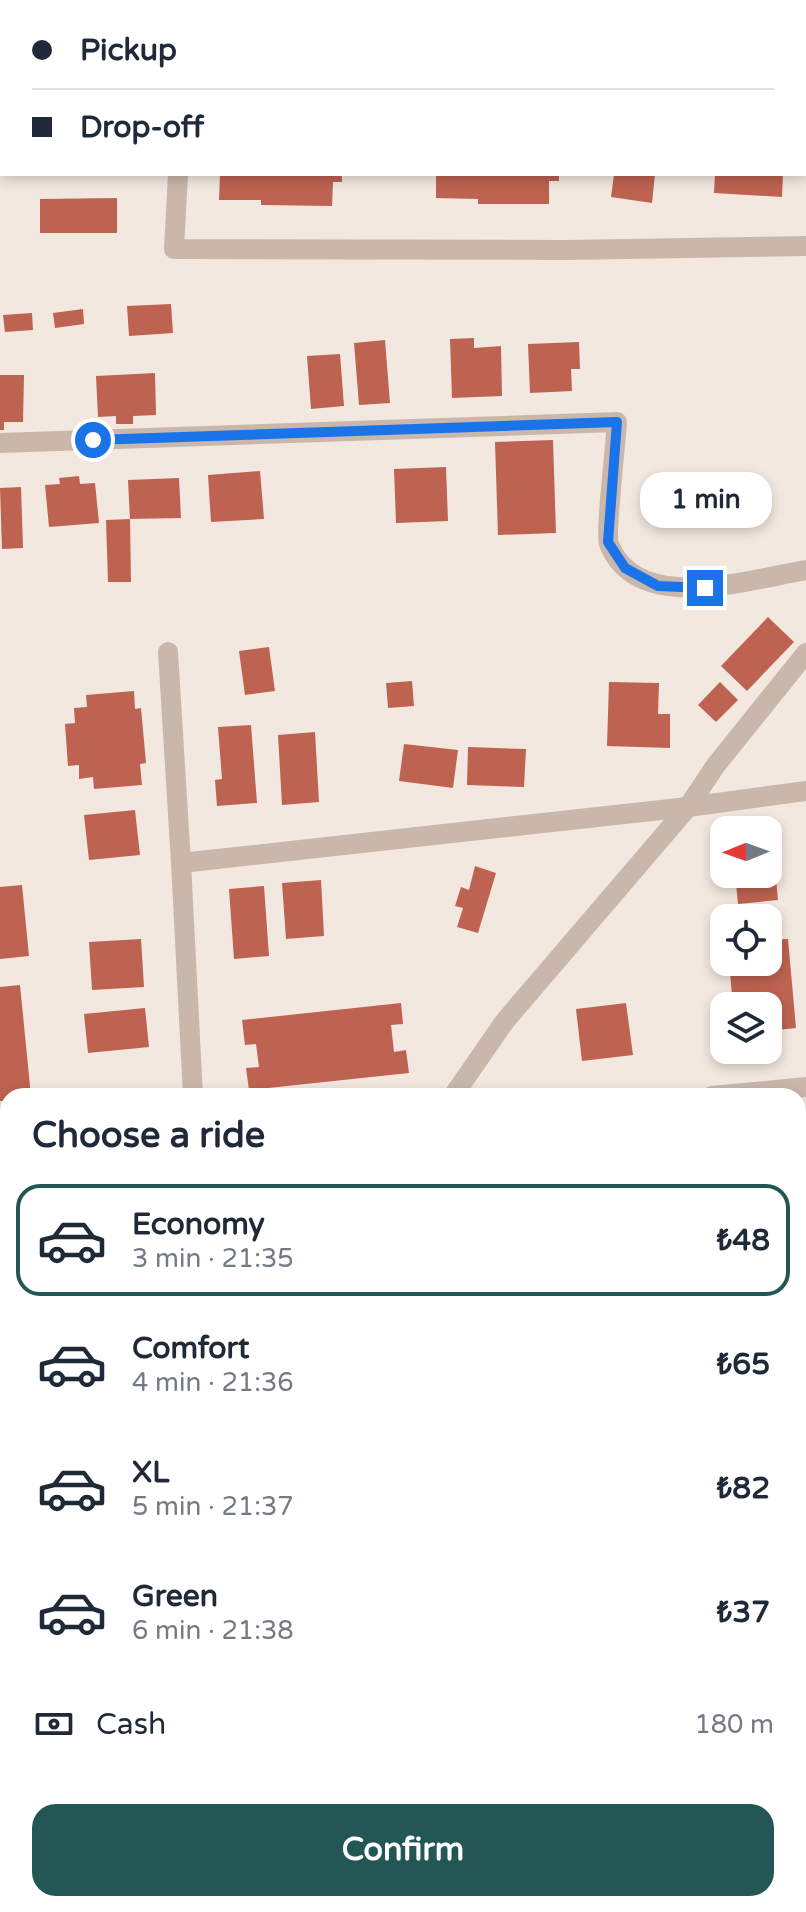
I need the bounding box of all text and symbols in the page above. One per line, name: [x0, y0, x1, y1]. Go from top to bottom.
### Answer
text: Pickup: [80, 32, 177, 69]
text: Drop-off: [80, 109, 204, 146]
route start: [75, 422, 111, 458]
callout: 1 min: [639, 472, 771, 528]
text: 1 min: [671, 484, 741, 515]
route end: [687, 570, 723, 606]
north arrow: [710, 816, 782, 888]
map controls: [710, 816, 782, 1064]
button: locate: [710, 904, 782, 976]
button: layers: [710, 992, 782, 1064]
text: Choose a ride: [32, 1114, 265, 1157]
icon: car: [36, 1204, 108, 1276]
text: Economy: [132, 1206, 265, 1243]
text: ₺48: [716, 1222, 770, 1259]
text: 3 min · 21:35: [132, 1243, 294, 1274]
icon: car: [36, 1328, 108, 1400]
text: Comfort: [132, 1330, 250, 1367]
text: ₺65: [716, 1346, 770, 1383]
text: 4 min · 21:36: [132, 1367, 294, 1398]
icon: car: [36, 1452, 108, 1524]
text: XL: [132, 1454, 169, 1491]
text: ₺82: [716, 1470, 770, 1507]
text: 5 min · 21:37: [132, 1491, 294, 1522]
icon: car: [36, 1576, 108, 1648]
text: Green: [132, 1578, 218, 1615]
text: ₺37: [716, 1594, 770, 1631]
text: 6 min · 21:38: [132, 1615, 294, 1646]
icon: cash: [32, 1702, 76, 1746]
text: Cash: [96, 1706, 166, 1743]
text: 180 m: [694, 1709, 774, 1740]
button: Confirm: [32, 1804, 774, 1896]

